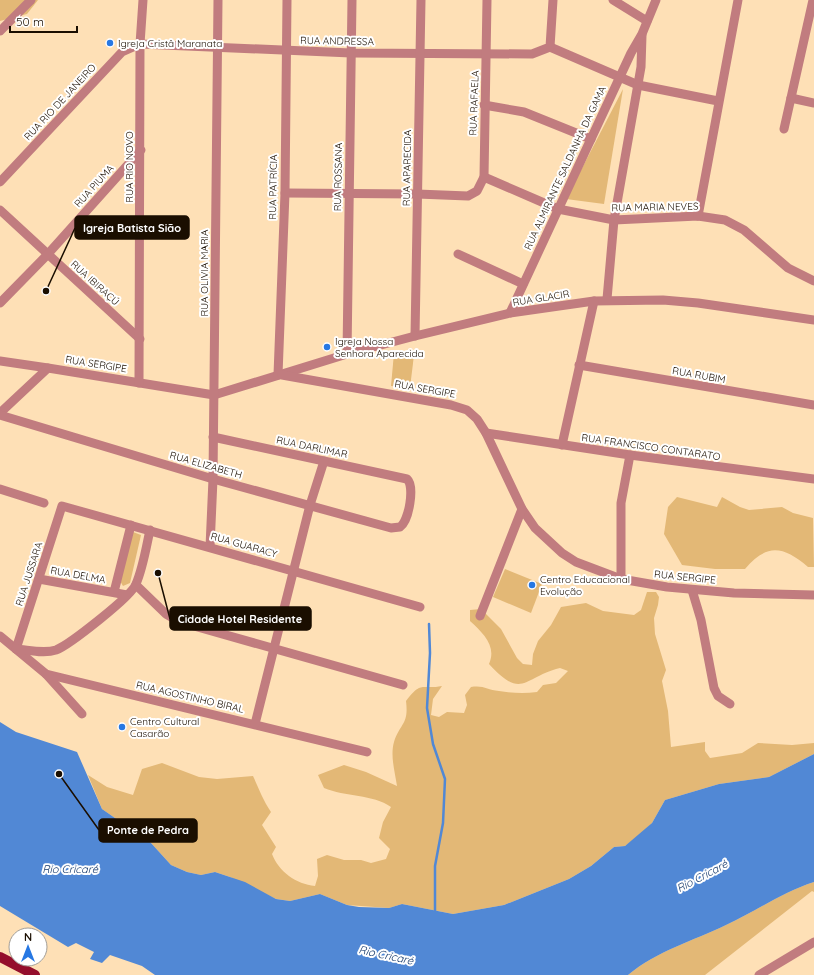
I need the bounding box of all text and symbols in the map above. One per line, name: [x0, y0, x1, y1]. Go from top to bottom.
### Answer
scale bar: [10, 8, 77, 34]
text: 50 m: [16, 14, 44, 29]
street label: RUA ANDRESSA: [300, 34, 375, 48]
place label: Igreja Cristâ Maranata: [118, 37, 222, 50]
marker: Igreja Cristâ Maranata: [105, 38, 115, 48]
street label: RUA RIO DE JANEIRO: [21, 61, 99, 143]
street label: RUA RAFAELA: [466, 70, 482, 136]
street label: RUA ALMIRANTE SALDANHA DA GAMA: [521, 83, 609, 252]
street label: RUA APARECIDA: [400, 129, 414, 206]
street label: RUA RIO NOVO: [123, 131, 136, 203]
street label: RUA ROSSANA: [331, 142, 345, 211]
street label: RUA PATRÍCIA: [266, 154, 280, 220]
street label: RUA PIUMA: [71, 161, 117, 210]
street label: RUA MARIA NEVES: [611, 200, 699, 214]
callout: Igreja Batista Sião: [75, 216, 189, 239]
text: Igreja Batista Sião: [83, 221, 181, 235]
street label: RUA OLIVIA MARIA: [198, 229, 211, 317]
street label: RUA IBIRAÇÚ: [68, 258, 122, 308]
street label: RUA GLACIR: [512, 287, 571, 309]
place label: Igreja Nossa Senhora Aparecida: [335, 335, 424, 360]
marker: Igreja Nossa Senhora Aparecida: [322, 342, 332, 352]
street label: RUA SERGIPE: [64, 353, 128, 375]
street label: RUA RUBIM: [671, 364, 727, 386]
street label: RUA SERGIPE: [393, 377, 457, 401]
street label: RUA FRANCISCO CONTARATO: [581, 431, 722, 463]
street label: RUA DARLIMAR: [275, 433, 349, 461]
street label: RUA ELIZABETH: [168, 448, 244, 482]
street label: RUA GUARACY: [209, 529, 279, 561]
street label: RUA JUSSARA: [13, 540, 46, 608]
street label: RUA DELMA: [49, 564, 107, 586]
street label: RUA SERGIPE: [654, 567, 717, 587]
place label: Centro Educacional Evolução: [540, 573, 630, 598]
marker: Centro Educacional Evolução: [527, 580, 537, 590]
callout: Cidade Hotel Residente: [170, 607, 311, 630]
text: Cidade Hotel Residente: [178, 612, 303, 626]
street label: RUA AGOSTINHO BIRAL: [135, 678, 246, 716]
place label: Centro Cultural Casarão: [130, 715, 199, 740]
marker: Centro Cultural Casarão: [117, 722, 127, 732]
callout: Ponte de Pedra: [99, 819, 197, 842]
text: Ponte de Pedra: [107, 823, 189, 837]
water label: Rio Cricaré: [674, 856, 731, 895]
water label: Rio Cricaré: [42, 862, 99, 876]
north arrow: [8, 927, 48, 967]
text: N: [24, 930, 32, 944]
water label: Rio Cricaré: [357, 942, 415, 968]

